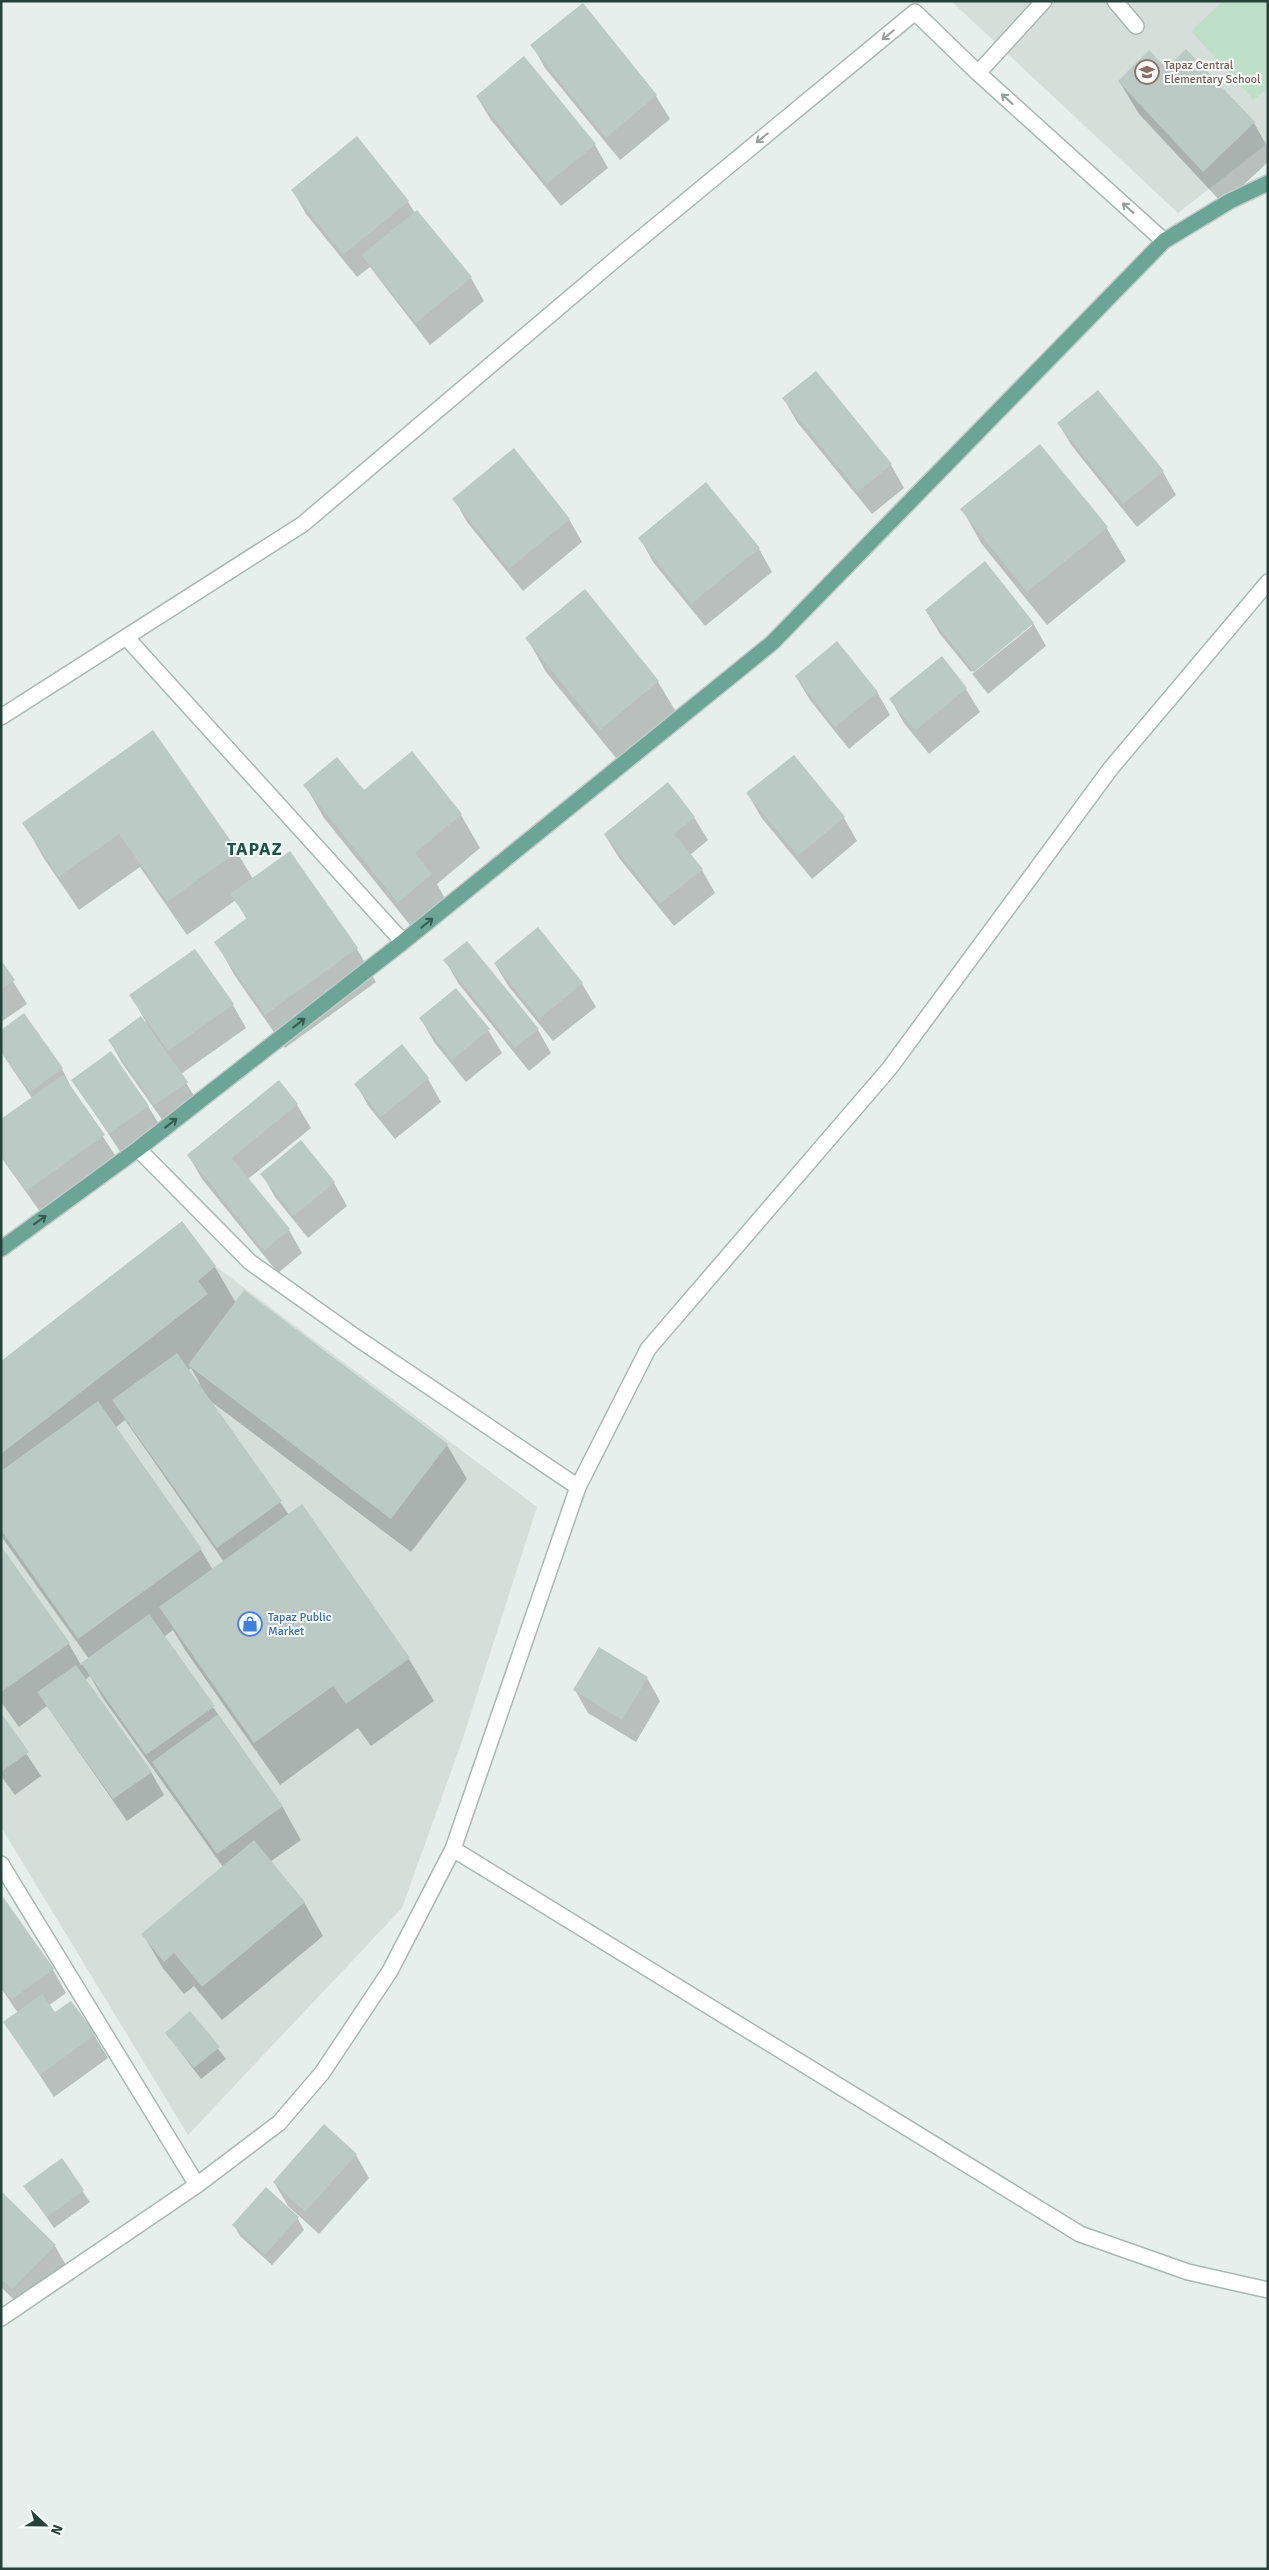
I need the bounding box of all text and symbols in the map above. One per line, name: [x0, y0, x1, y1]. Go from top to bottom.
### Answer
one-way arrow: [881, 29, 894, 40]
place label: Tapaz Central Elementary School: [1164, 58, 1261, 87]
school or university icon: Tapaz Central Elementary School: [1134, 59, 1160, 85]
one-way arrow: [1001, 94, 1014, 105]
one-way arrow: [756, 133, 769, 144]
one-way arrow: [1121, 202, 1134, 214]
district label: TAPAZ: [227, 838, 283, 860]
one-way arrow: [420, 917, 433, 928]
one-way arrow: [292, 1018, 305, 1029]
one-way arrow: [164, 1118, 177, 1129]
one-way arrow: [33, 1215, 47, 1226]
place label: Tapaz Public Market: [268, 1610, 332, 1639]
shop icon: Tapaz Public Market: [237, 1611, 263, 1637]
north arrow: [20, 2500, 70, 2550]
text: N: [47, 2522, 66, 2537]

